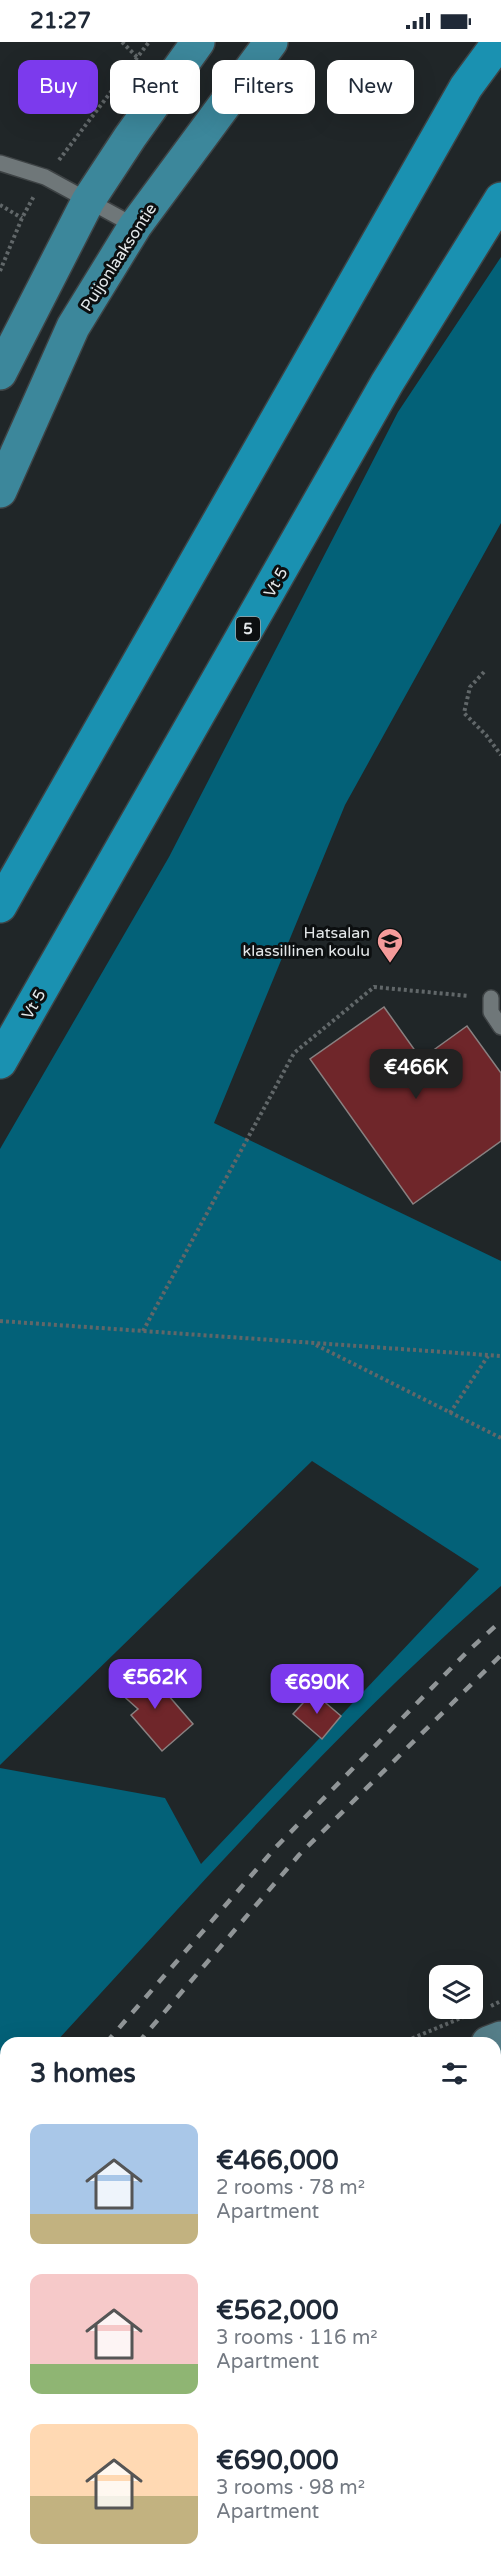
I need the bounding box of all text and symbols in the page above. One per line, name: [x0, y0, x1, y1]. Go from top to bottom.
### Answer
text: 21:27: [30, 8, 91, 34]
chip: Buy: [18, 60, 98, 114]
chip: Rent: [110, 60, 200, 114]
chip: Filters: [212, 60, 315, 114]
chip: New: [327, 60, 414, 114]
street label: Puijonlaaksontie: [77, 200, 161, 315]
street label: Vt 5: [259, 564, 292, 601]
road number: 5: [236, 617, 260, 641]
place label: Hatsalan klassillinen koulu: [243, 923, 370, 961]
school or university icon: Hatsalan klassillinen koulu: [375, 926, 405, 964]
street label: Vt 5: [17, 986, 50, 1023]
pin: €466K: [374, 1049, 458, 1100]
text: €466K: [384, 1056, 448, 1080]
pin: €562K: [113, 1659, 197, 1710]
pin: €690K: [275, 1664, 359, 1715]
text: €562K: [123, 1666, 187, 1690]
text: €690K: [285, 1671, 349, 1695]
map controls: [429, 1965, 483, 2019]
button: layers: [429, 1965, 483, 2019]
icon: filters: [438, 2057, 471, 2090]
text: 3 homes: [30, 2058, 136, 2089]
text: €466,000: [216, 2145, 338, 2176]
icon: home: [78, 2148, 150, 2220]
text: 2 rooms · 78 m²: [216, 2176, 365, 2200]
text: Apartment: [216, 2200, 319, 2224]
text: €562,000: [216, 2295, 338, 2326]
icon: home: [78, 2298, 150, 2370]
text: 3 rooms · 116 m²: [216, 2326, 378, 2350]
text: Apartment: [216, 2350, 319, 2374]
text: €690,000: [216, 2445, 338, 2476]
icon: home: [78, 2448, 150, 2520]
text: 3 rooms · 98 m²: [216, 2476, 365, 2500]
text: Apartment: [216, 2500, 319, 2524]

